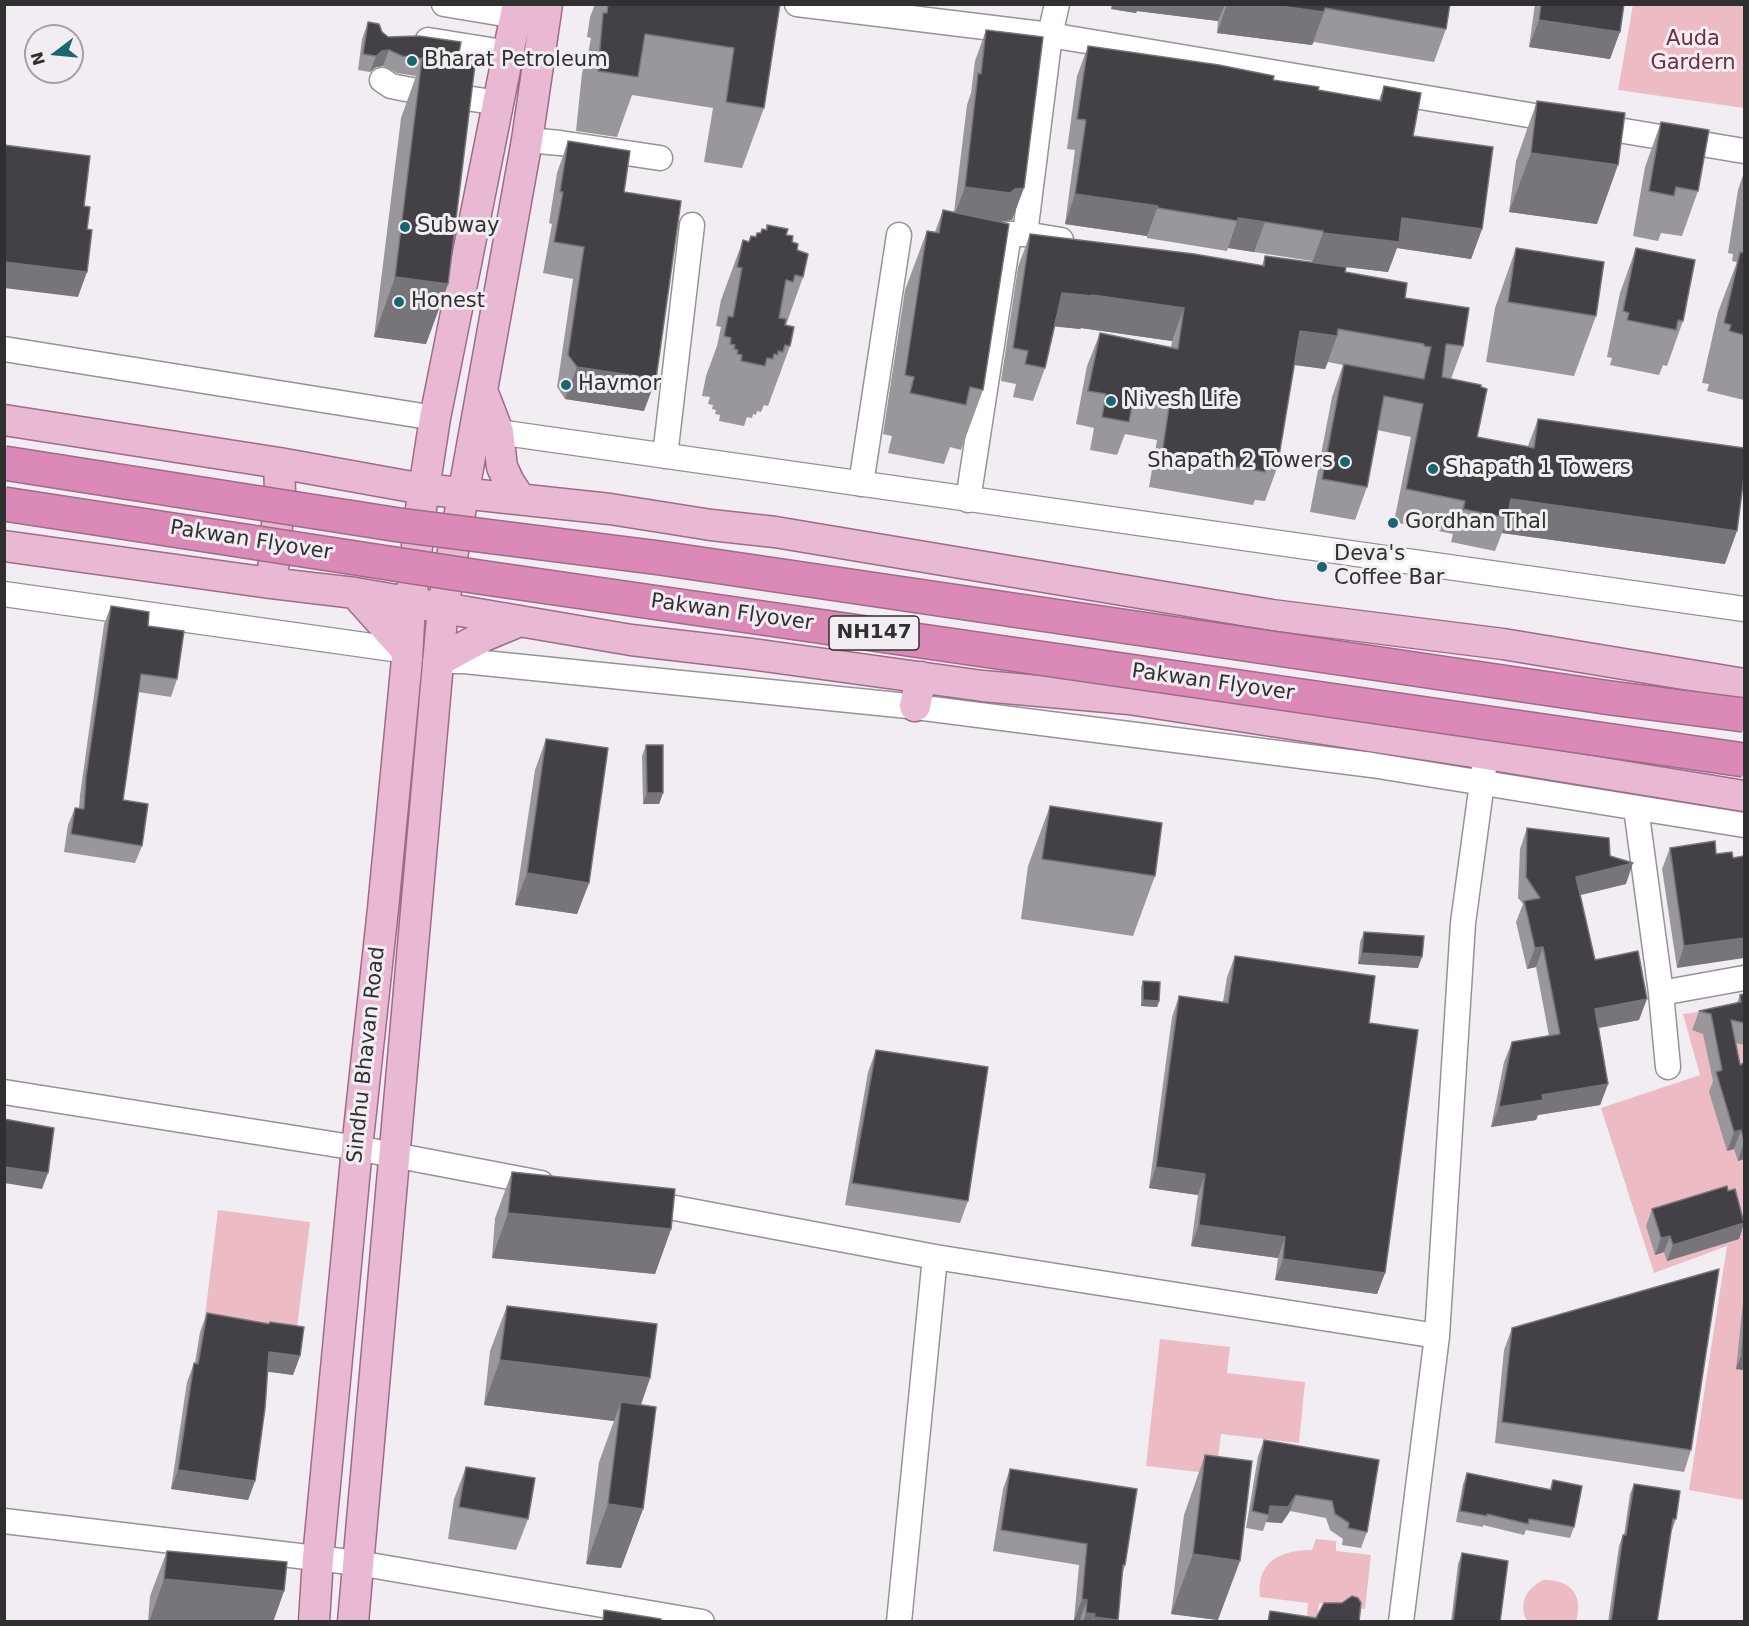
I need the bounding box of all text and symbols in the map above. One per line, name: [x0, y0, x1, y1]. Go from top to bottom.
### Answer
north arrow: [24, 24, 84, 84]
park label: Auda Gardern: [1650, 27, 1736, 77]
place label: Bharat Petroleum: [424, 48, 608, 74]
text: N: [27, 50, 49, 68]
marker: Bharat Petroleum: [405, 54, 419, 68]
place label: Subway: [417, 214, 499, 240]
marker: Subway: [398, 220, 412, 234]
place label: Honest: [411, 289, 485, 315]
marker: Honest: [392, 295, 406, 309]
place label: Havmor: [578, 372, 661, 398]
marker: Havmor: [559, 378, 573, 392]
place label: Nivesh Life: [1123, 388, 1239, 414]
marker: Nivesh Life: [1104, 394, 1118, 408]
place label: Shapath 2 Towers: [1147, 449, 1333, 475]
marker: Shapath 2 Towers: [1338, 455, 1352, 469]
place label: Shapath 1 Towers: [1445, 456, 1631, 482]
marker: Shapath 1 Towers: [1426, 462, 1440, 476]
place label: Gordhan Thal: [1405, 510, 1547, 536]
street label: Pakwan Flyover: [168, 516, 334, 566]
marker: Gordhan Thal: [1386, 516, 1400, 530]
place label: Deva's Coffee Bar: [1334, 542, 1444, 592]
marker: Deva's Coffee Bar: [1315, 560, 1329, 574]
street label: Pakwan Flyover: [649, 589, 815, 637]
road number: NH147: [829, 616, 919, 650]
street label: Pakwan Flyover: [1130, 659, 1296, 707]
street label: Sindhu Bhavan Road: [343, 945, 391, 1165]

